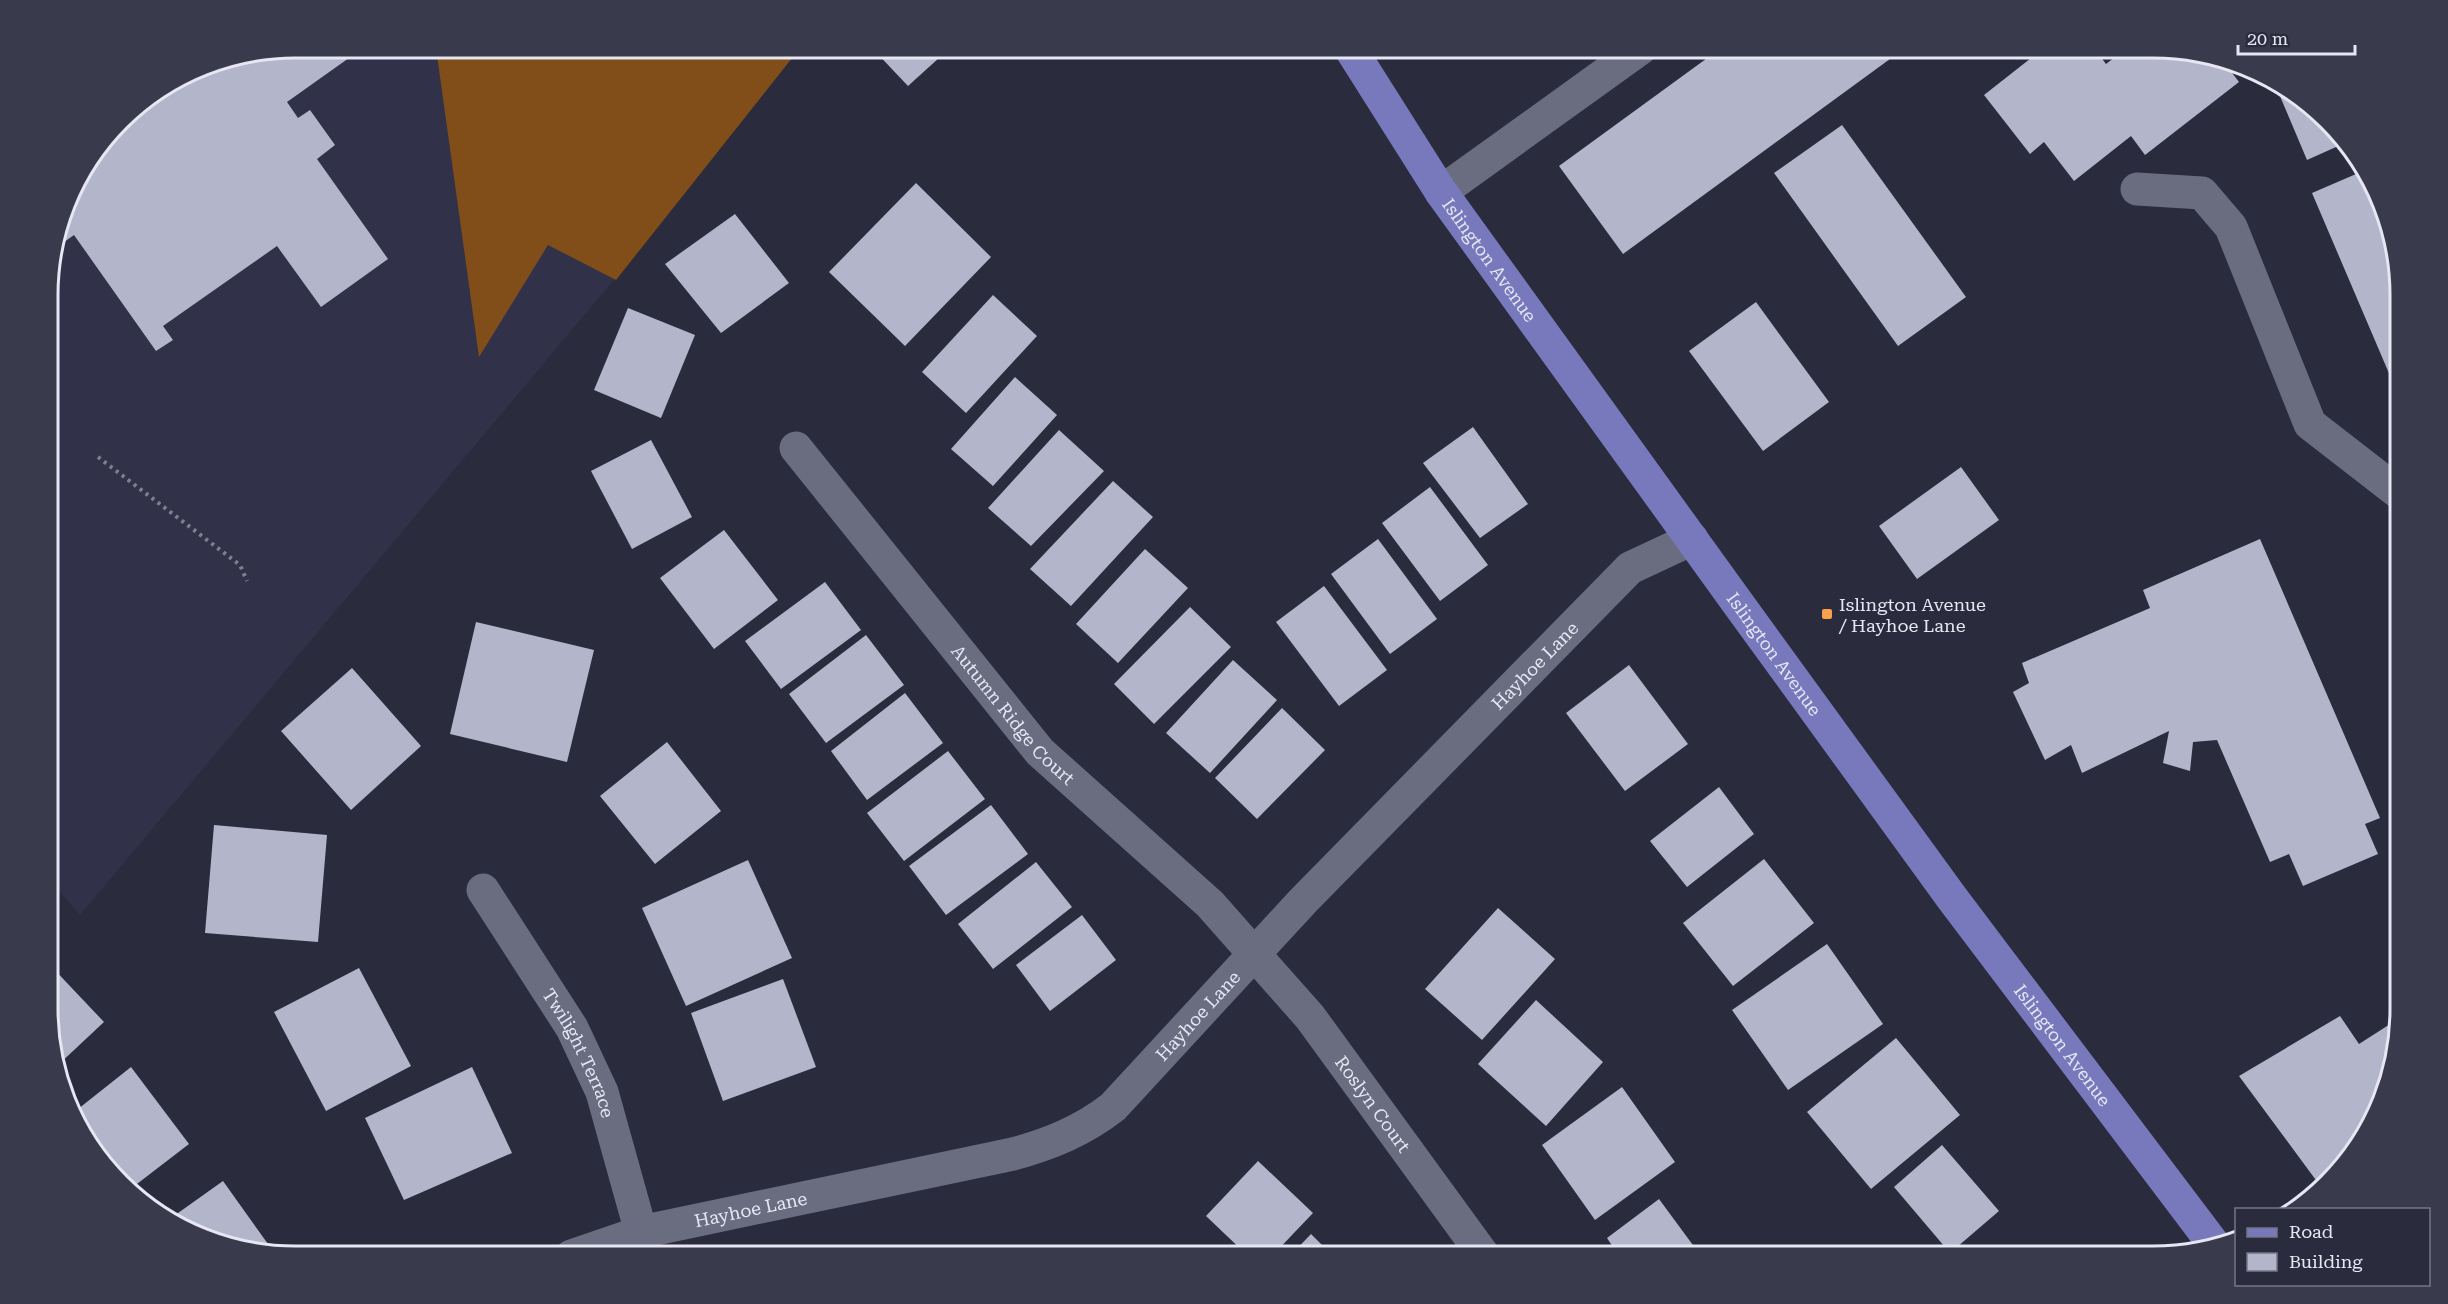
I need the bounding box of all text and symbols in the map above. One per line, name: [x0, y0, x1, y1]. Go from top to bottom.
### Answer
scale bar: [2238, 18, 2355, 56]
text: 20 m: [2247, 28, 2288, 49]
street label: Islington Avenue: [1438, 194, 1542, 326]
street label: Islington Avenue: [1723, 588, 1826, 720]
place label: Islington Avenue / Hayhoe Lane: [1838, 594, 1986, 636]
marker: Islington Avenue / Hayhoe Lane: [1820, 607, 1834, 621]
street label: Hayhoe Lane: [1487, 617, 1582, 713]
street label: Autumn Ridge Court: [947, 640, 1079, 789]
street label: Hayhoe Lane: [1151, 966, 1244, 1065]
street label: Islington Avenue: [2010, 980, 2116, 1110]
street label: Twilight Terrace: [539, 984, 619, 1120]
street label: Roslyn Court: [1331, 1051, 1415, 1156]
street label: Hayhoe Lane: [692, 1187, 809, 1231]
legend: [2235, 1208, 2430, 1286]
text: Road: [2289, 1221, 2334, 1242]
text: Building: [2289, 1251, 2363, 1272]

